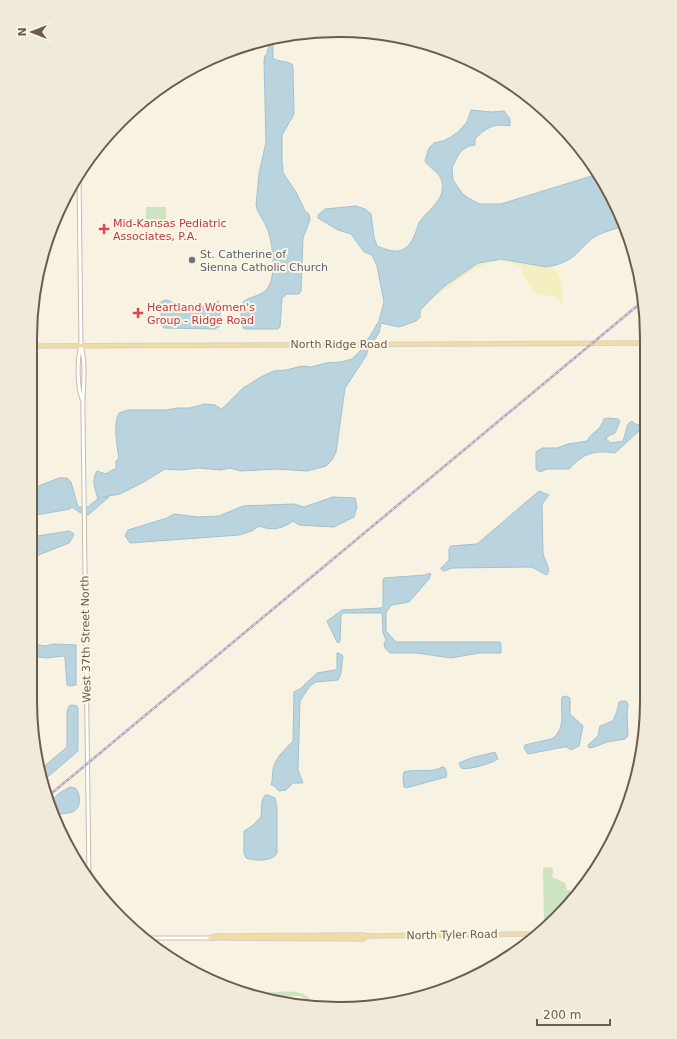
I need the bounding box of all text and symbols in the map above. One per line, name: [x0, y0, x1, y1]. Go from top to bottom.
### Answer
north arrow: [12, 12, 52, 52]
text: N: [16, 27, 29, 37]
place label: Mid-Kansas Pediatric Associates, P.A.: [113, 217, 227, 243]
marker: Mid-Kansas Pediatric Associates, P.A.: [98, 223, 110, 235]
place label: St. Catherine of Sienna Catholic Church: [200, 248, 328, 274]
marker: St. Catherine of Sienna Catholic Church: [187, 255, 197, 265]
place label: Heartland Women's Group - Ridge Road: [147, 301, 255, 327]
marker: Heartland Women's Group - Ridge Road: [132, 307, 144, 319]
street label: North Ridge Road: [291, 338, 387, 351]
street label: West 37th Street North: [78, 575, 94, 703]
street label: North Tyler Road: [406, 928, 498, 942]
scale bar: [537, 1001, 610, 1027]
text: 200 m: [543, 1008, 581, 1022]

